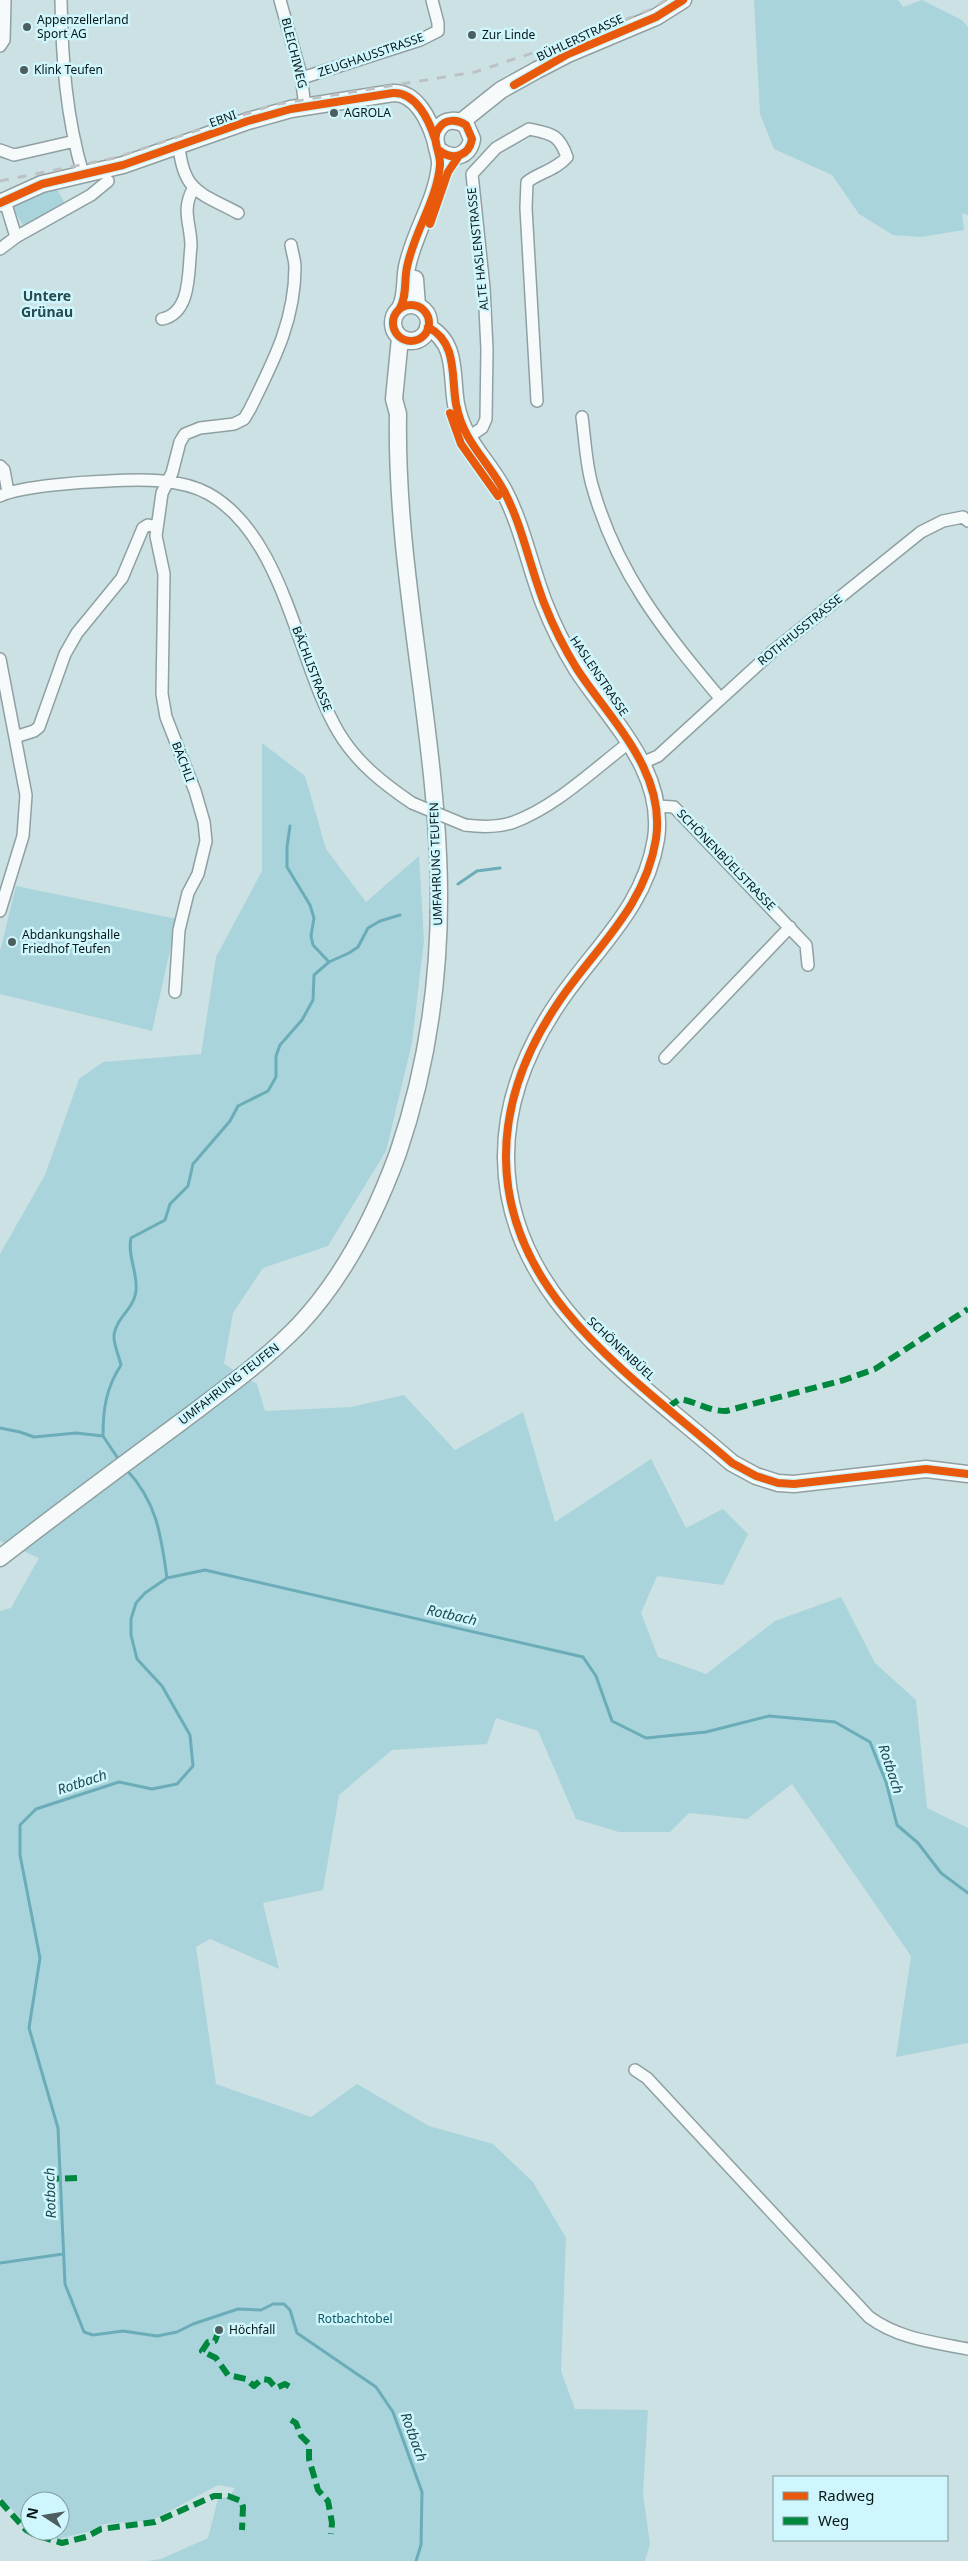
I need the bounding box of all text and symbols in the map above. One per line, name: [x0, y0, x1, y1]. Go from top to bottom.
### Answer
street label: BÜHLERSTRASSE: [534, 10, 626, 65]
place label: Appenzellerland Sport AG: [37, 11, 129, 42]
street label: BLEICHIWEG: [278, 16, 311, 90]
marker: Appenzellerland Sport AG: [21, 21, 33, 33]
place label: Zur Linde: [482, 26, 536, 43]
street label: ZEUGHAUSSTRASSE: [315, 28, 426, 81]
marker: Zur Linde: [466, 29, 478, 41]
place label: Klink Teufen: [34, 61, 103, 78]
marker: Klink Teufen: [18, 64, 30, 76]
place label: AGROLA: [344, 104, 391, 121]
street label: EBNI: [207, 106, 239, 131]
marker: AGROLA: [328, 107, 340, 119]
street label: ALTE HASLENSTRASSE: [463, 187, 492, 311]
district label: Untere Grünau: [21, 286, 73, 321]
street label: ROTHHUSSTRASSE: [754, 590, 846, 669]
street label: BÄCHLISTRASSE: [288, 624, 337, 714]
street label: HASLENSTRASSE: [566, 632, 633, 719]
street label: BÄCHLI: [168, 739, 199, 785]
street label: UMFAHRUNG TEUFEN: [425, 802, 446, 926]
street label: SCHÖNENBÜELSTRASSE: [673, 805, 779, 914]
place label: Abdankungshalle Friedhof Teufen: [22, 926, 120, 957]
marker: Abdankungshalle Friedhof Teufen: [6, 936, 18, 948]
street label: SCHÖNENBÜEL: [584, 1313, 659, 1384]
street label: UMFAHRUNG TEUFEN: [175, 1339, 283, 1428]
water label: Rotbach: [425, 1600, 479, 1630]
water label: Rotbach: [875, 1742, 908, 1796]
water label: Rotbach: [55, 1765, 109, 1798]
water label: Rotbach: [39, 2167, 60, 2219]
park label: Rotbachtobel: [317, 2310, 393, 2327]
place label: Höchfall: [229, 2321, 275, 2338]
marker: Höchfall: [213, 2324, 225, 2336]
water label: Rotbach: [397, 2410, 432, 2464]
legend: [773, 2476, 948, 2541]
text: Radweg: [818, 2485, 874, 2505]
north arrow: [20, 2491, 70, 2541]
text: N: [21, 2506, 42, 2521]
text: Weg: [818, 2510, 849, 2530]

